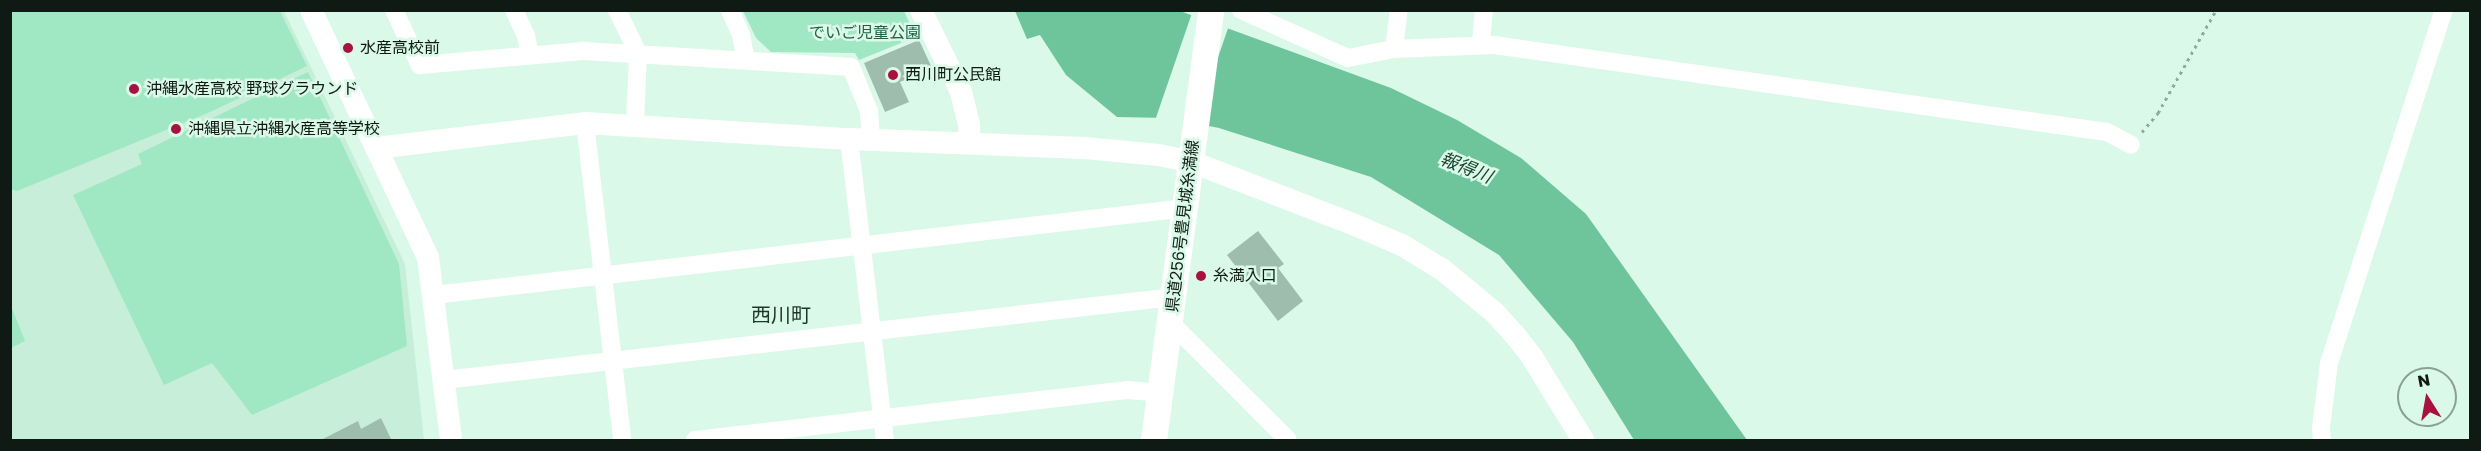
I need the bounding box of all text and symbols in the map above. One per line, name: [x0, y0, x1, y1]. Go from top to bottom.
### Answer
park label: でいご児童公園: [809, 23, 921, 43]
place label: 水産高校前: [360, 38, 440, 58]
marker: 水産高校前: [341, 41, 355, 55]
place label: 西川町公民館: [905, 65, 1001, 85]
marker: 西川町公民館: [886, 68, 900, 82]
place label: 沖縄水産高校 野球グラウンド: [146, 79, 358, 99]
marker: 沖縄水産高校 野球グラウンド: [127, 82, 141, 96]
place label: 沖縄県立沖縄水産高等学校: [188, 119, 380, 139]
marker: 沖縄県立沖縄水産高等学校: [169, 122, 183, 136]
street label: 県道256号豊見城糸満線: [1163, 139, 1203, 313]
water label: 報得川: [1437, 148, 1495, 188]
place label: 糸満入口: [1213, 266, 1277, 286]
marker: 糸満入口: [1194, 269, 1208, 283]
district label: 西川町: [751, 303, 811, 327]
north arrow: [2397, 367, 2457, 427]
text: N: [2416, 368, 2432, 393]

